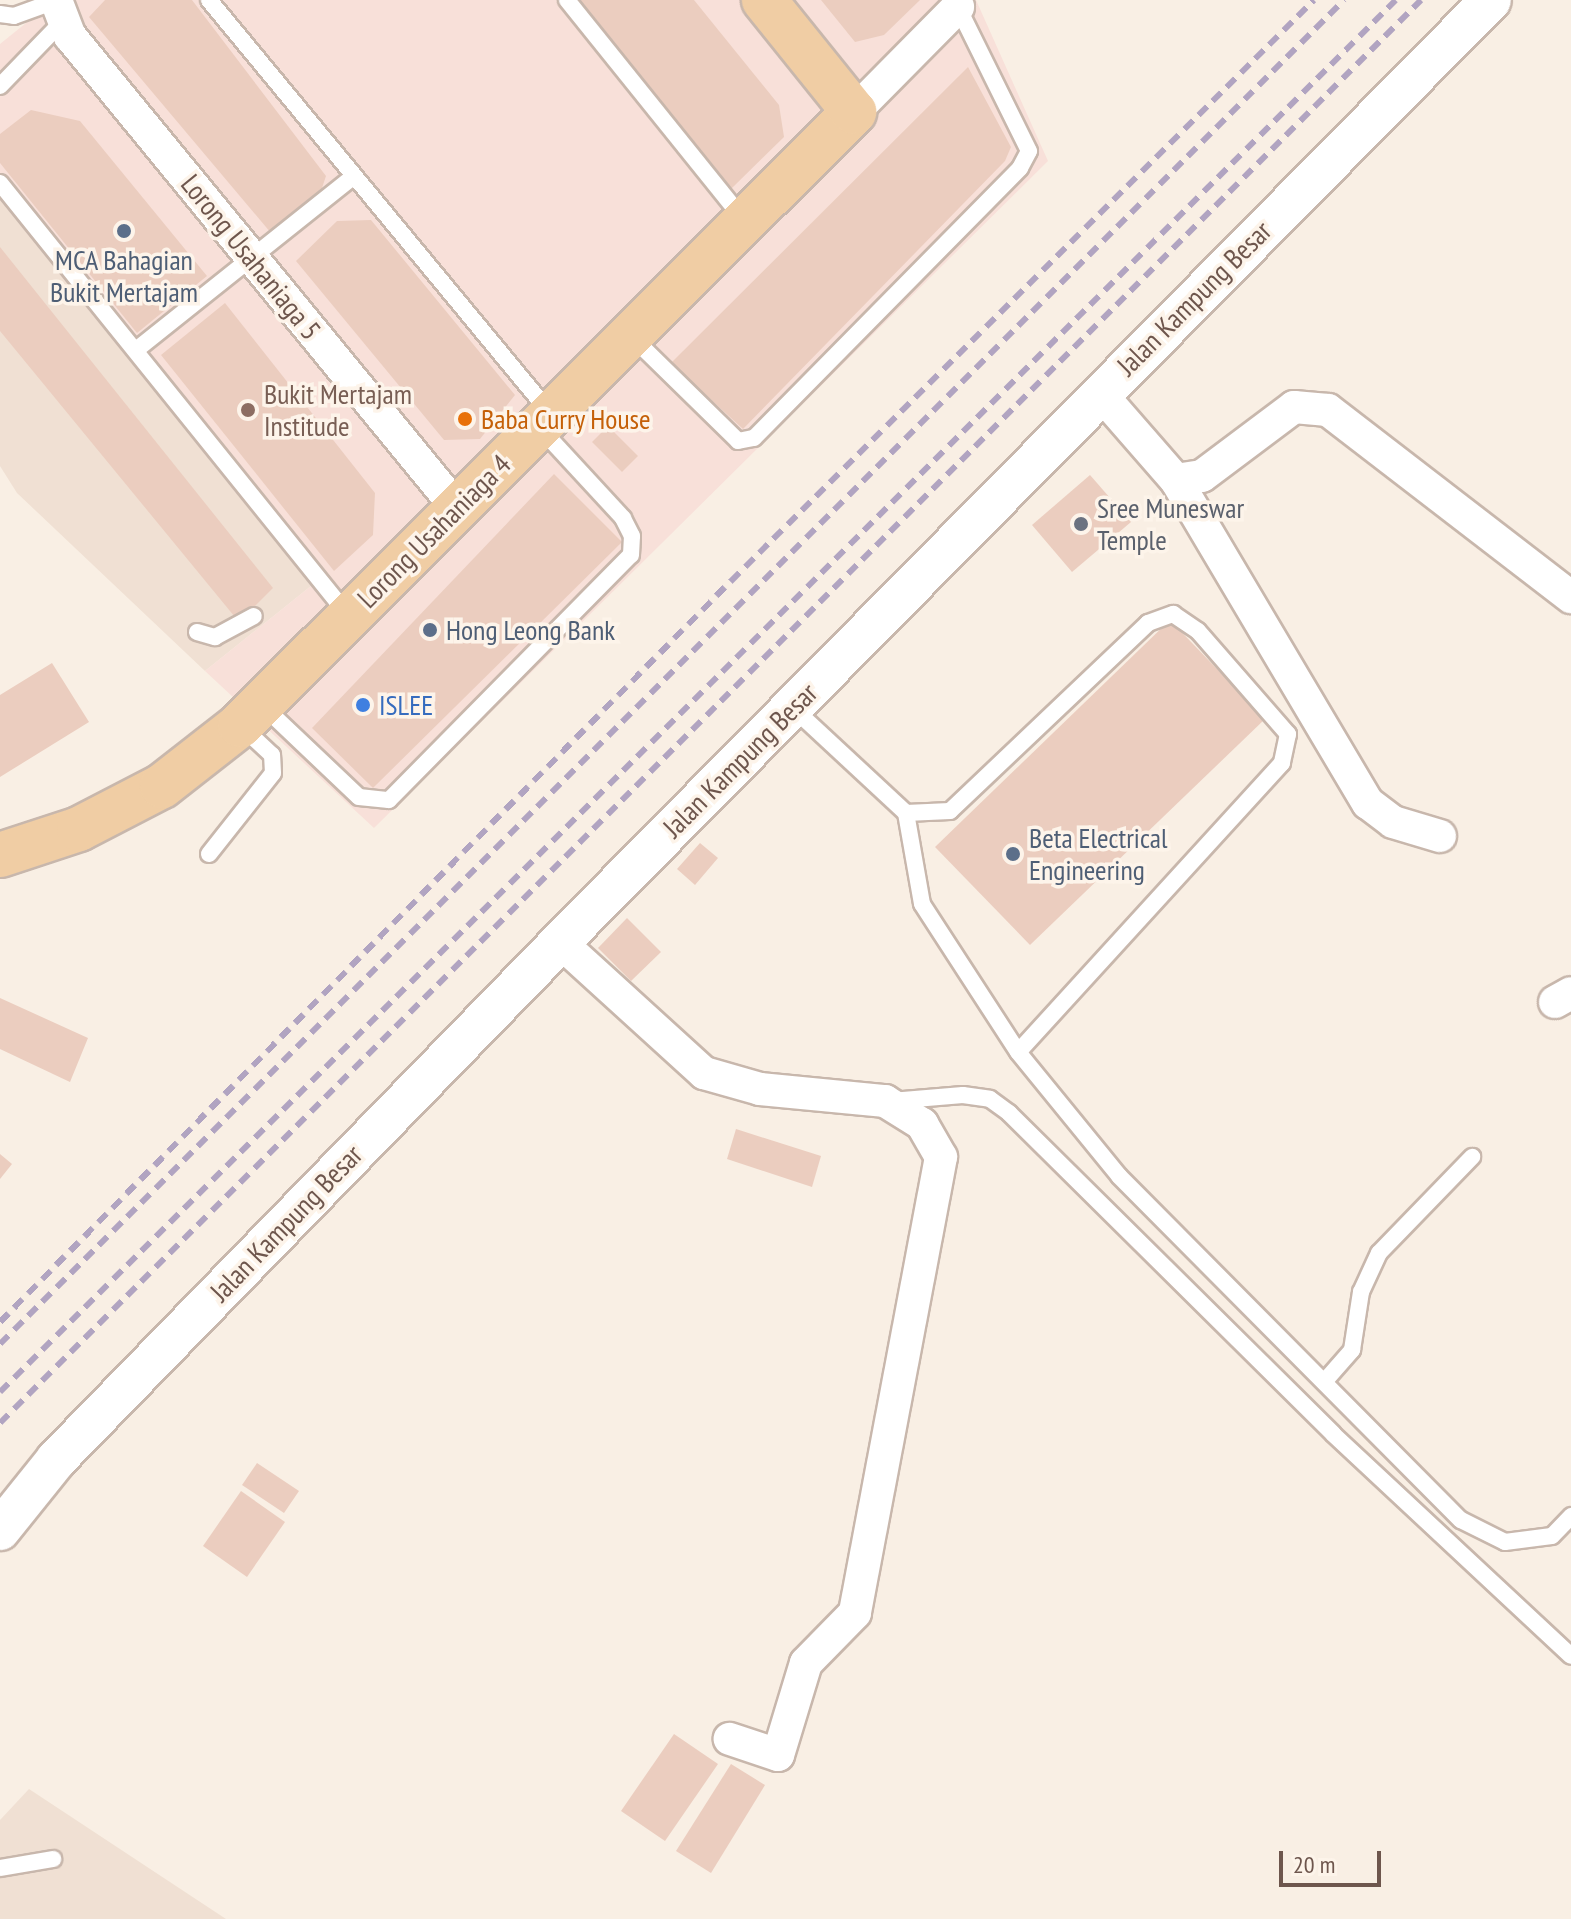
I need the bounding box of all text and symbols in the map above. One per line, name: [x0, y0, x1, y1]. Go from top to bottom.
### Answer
street label: Lorong Usahaniaga 5: [174, 168, 328, 346]
street label: Jalan Kampung Besar: [1110, 214, 1278, 382]
marker: MCA Bahagian Bukit Mertajam: [115, 222, 133, 240]
place label: MCA Bahagian Bukit Mertajam: [50, 243, 198, 309]
place label: Bukit Mertajam Institude: [264, 377, 412, 443]
marker: Bukit Mertajam Institude: [239, 401, 257, 419]
place label: Baba Curry House: [481, 402, 651, 436]
marker: Baba Curry House: [456, 410, 474, 428]
street label: Lorong Usahaniaga 4: [350, 447, 518, 615]
place label: Sree Muneswar Temple: [1097, 491, 1244, 557]
marker: Sree Muneswar Temple: [1072, 515, 1090, 533]
place label: Hong Leong Bank: [446, 613, 615, 647]
marker: Hong Leong Bank: [421, 621, 439, 639]
street label: Jalan Kampung Besar: [656, 676, 824, 844]
place label: ISLEE: [379, 688, 433, 722]
marker: ISLEE: [354, 696, 372, 714]
place label: Beta Electrical Engineering: [1029, 821, 1168, 887]
marker: Beta Electrical Engineering: [1004, 845, 1022, 863]
street label: Jalan Kampung Besar: [203, 1138, 369, 1308]
scale bar: [1283, 1835, 1385, 1885]
text: 20 m: [1293, 1849, 1335, 1880]

